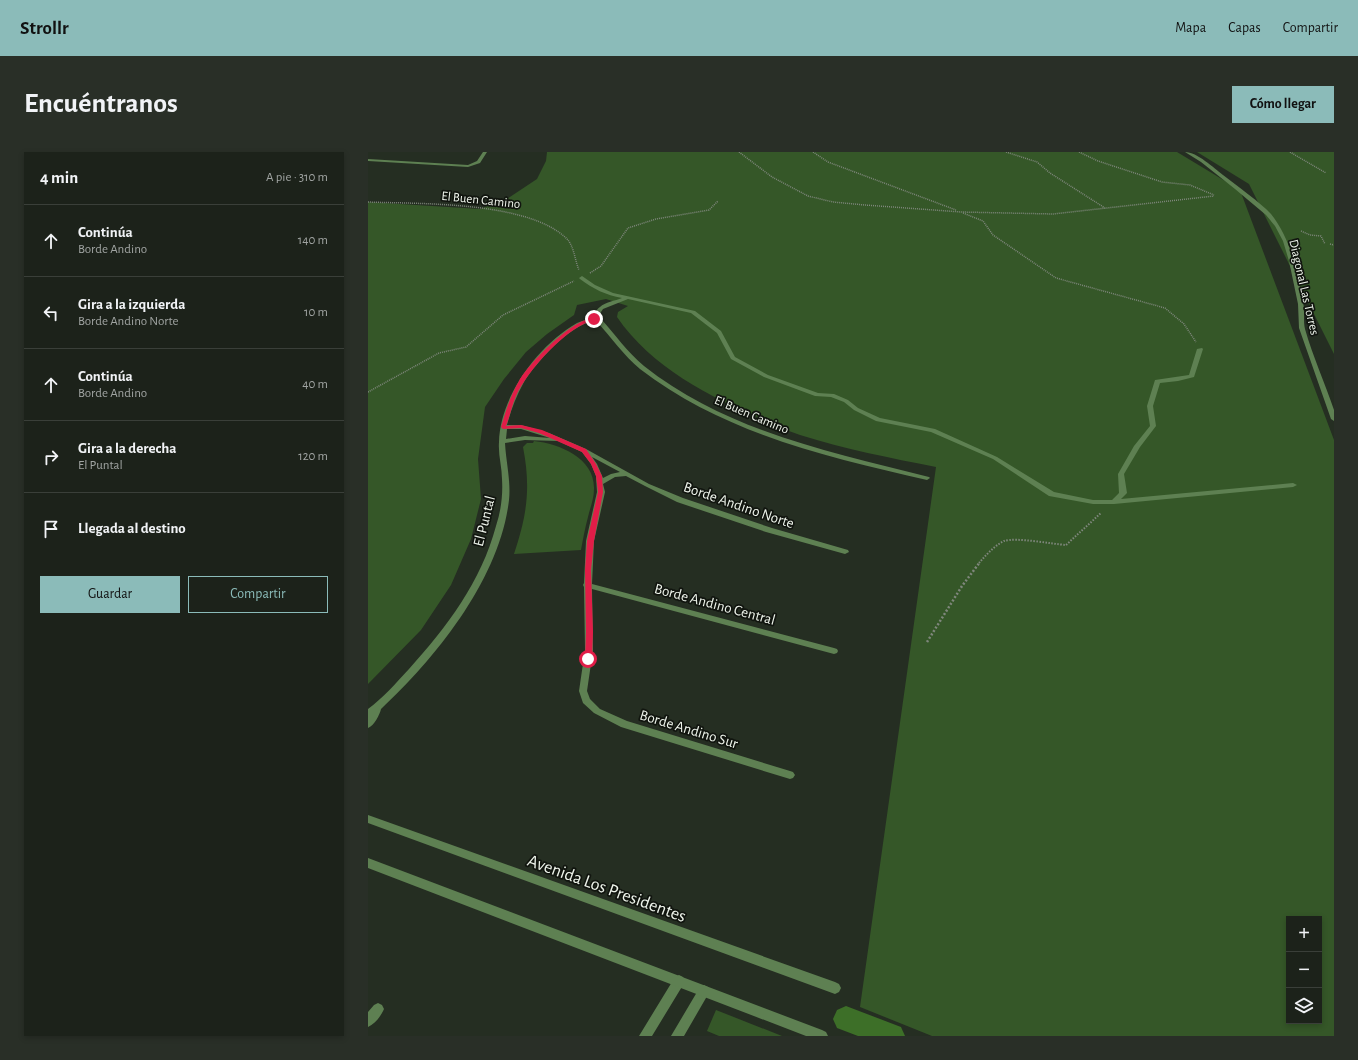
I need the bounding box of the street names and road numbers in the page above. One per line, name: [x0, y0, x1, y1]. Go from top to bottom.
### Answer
street label: El Buen Camino: [441, 190, 521, 211]
street label: Diagonal Las Torres: [1286, 238, 1321, 336]
street label: El Buen Camino: [712, 394, 790, 437]
street label: Borde Andino Norte: [682, 480, 796, 531]
street label: El Puntal: [471, 494, 498, 548]
street label: Borde Andino Central: [653, 581, 777, 628]
street label: Borde Andino Sur: [638, 707, 740, 752]
street label: Avenida Los Presidentes: [525, 852, 688, 926]

